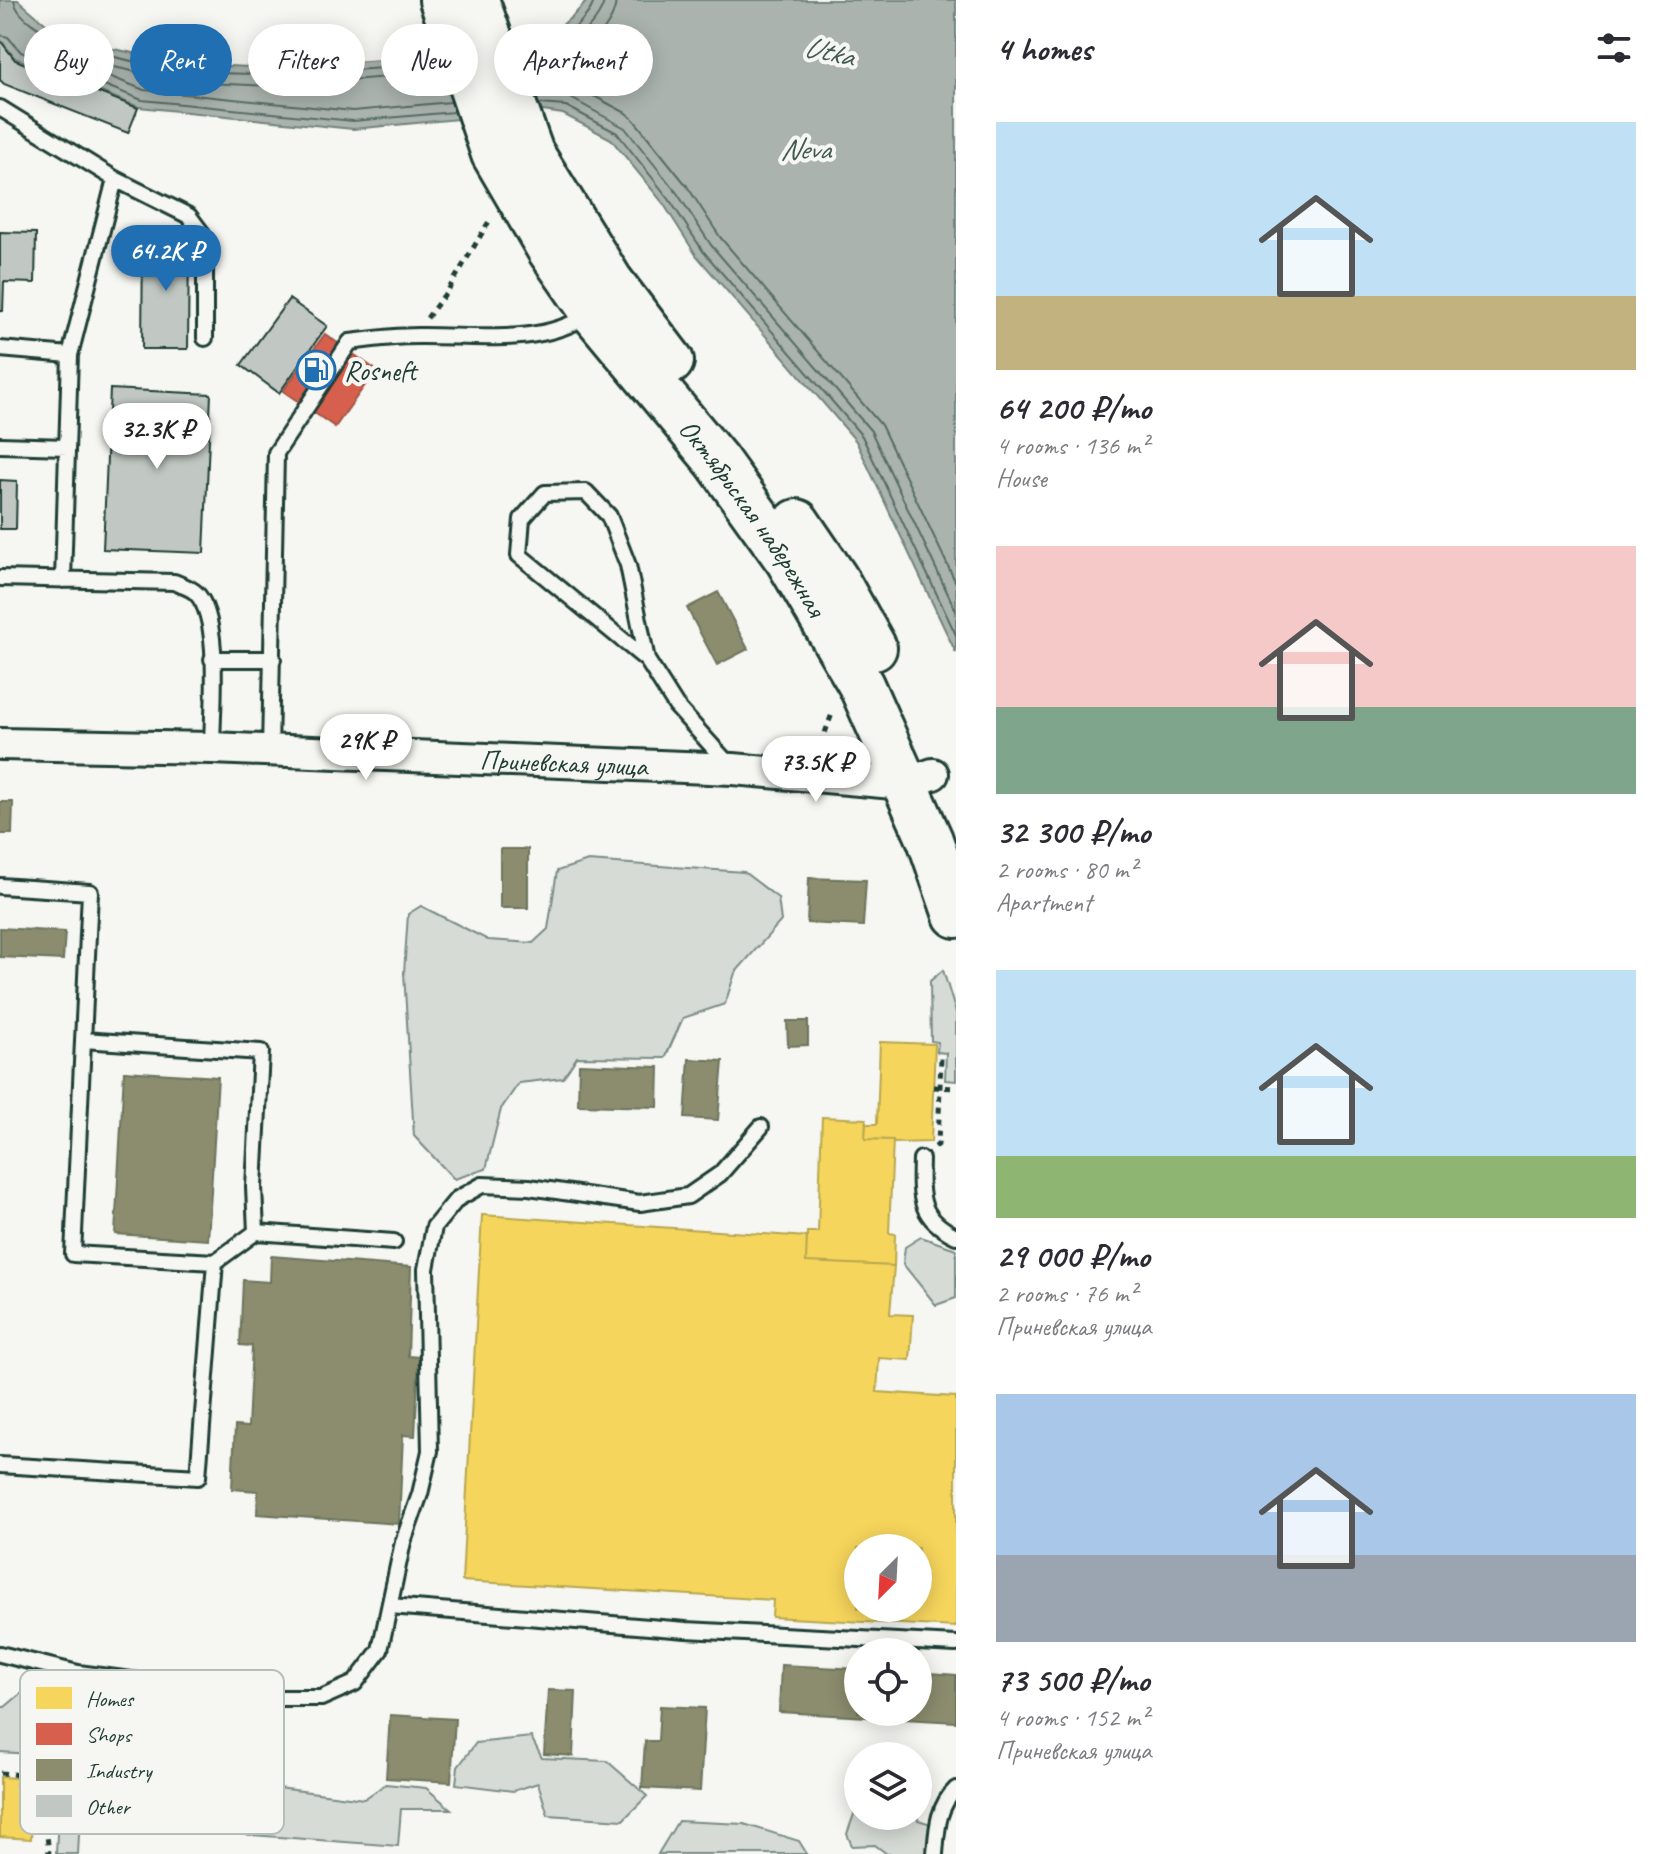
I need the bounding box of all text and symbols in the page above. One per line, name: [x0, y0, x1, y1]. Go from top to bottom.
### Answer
chip: Buy: [24, 24, 114, 96]
chip: Rent: [130, 24, 232, 96]
chip: Filters: [248, 24, 365, 96]
chip: New: [381, 24, 478, 96]
chip: Apartment: [494, 24, 653, 96]
icon: filters: [1592, 26, 1636, 70]
water label: Utka: [800, 27, 860, 76]
text: 4 homes: [996, 27, 1092, 70]
water label: Neva: [780, 130, 833, 168]
icon: home: [1244, 174, 1388, 318]
pin: 64.2K ₽: [92, 225, 240, 293]
text: 64.2K ₽: [129, 234, 203, 267]
fuel station icon: Rosneft: [295, 349, 337, 391]
place label: Rosneft: [344, 353, 419, 388]
text: 64 200 ₽/mo: [996, 386, 1151, 429]
pin: 32.3K ₽: [83, 403, 231, 471]
text: 32.3K ₽: [120, 412, 194, 445]
street label: Октябрьская набережная: [671, 412, 835, 625]
text: 4 rooms · 136 m²: [996, 429, 1148, 462]
text: House: [996, 462, 1047, 495]
icon: home: [1244, 598, 1388, 742]
pin: 29K ₽: [310, 714, 422, 782]
text: 29K ₽: [338, 723, 394, 756]
pin: 73.5K ₽: [742, 736, 890, 804]
street label: Приневская улица: [479, 742, 650, 784]
text: 73.5K ₽: [780, 745, 852, 778]
text: 32 300 ₽/mo: [996, 810, 1150, 853]
text: 2 rooms · 80 m²: [996, 853, 1137, 886]
text: Apartment: [996, 886, 1092, 919]
icon: home: [1244, 1022, 1388, 1166]
text: 29 000 ₽/mo: [996, 1234, 1150, 1277]
text: 2 rooms · 76 m²: [996, 1277, 1137, 1310]
text: Приневская улица: [996, 1310, 1151, 1343]
icon: home: [1244, 1446, 1388, 1590]
north arrow: [844, 1534, 932, 1622]
map controls: [844, 1534, 932, 1830]
button: locate: [844, 1638, 932, 1726]
text: 73 500 ₽/mo: [996, 1658, 1149, 1701]
legend: [20, 1670, 284, 1834]
text: Homes: [86, 1685, 135, 1713]
text: 4 rooms · 152 m²: [996, 1701, 1148, 1734]
text: Shops: [86, 1721, 133, 1749]
text: Приневская улица: [996, 1734, 1151, 1767]
button: layers: [844, 1742, 932, 1830]
text: Industry: [86, 1757, 154, 1785]
text: Other: [86, 1793, 132, 1821]

